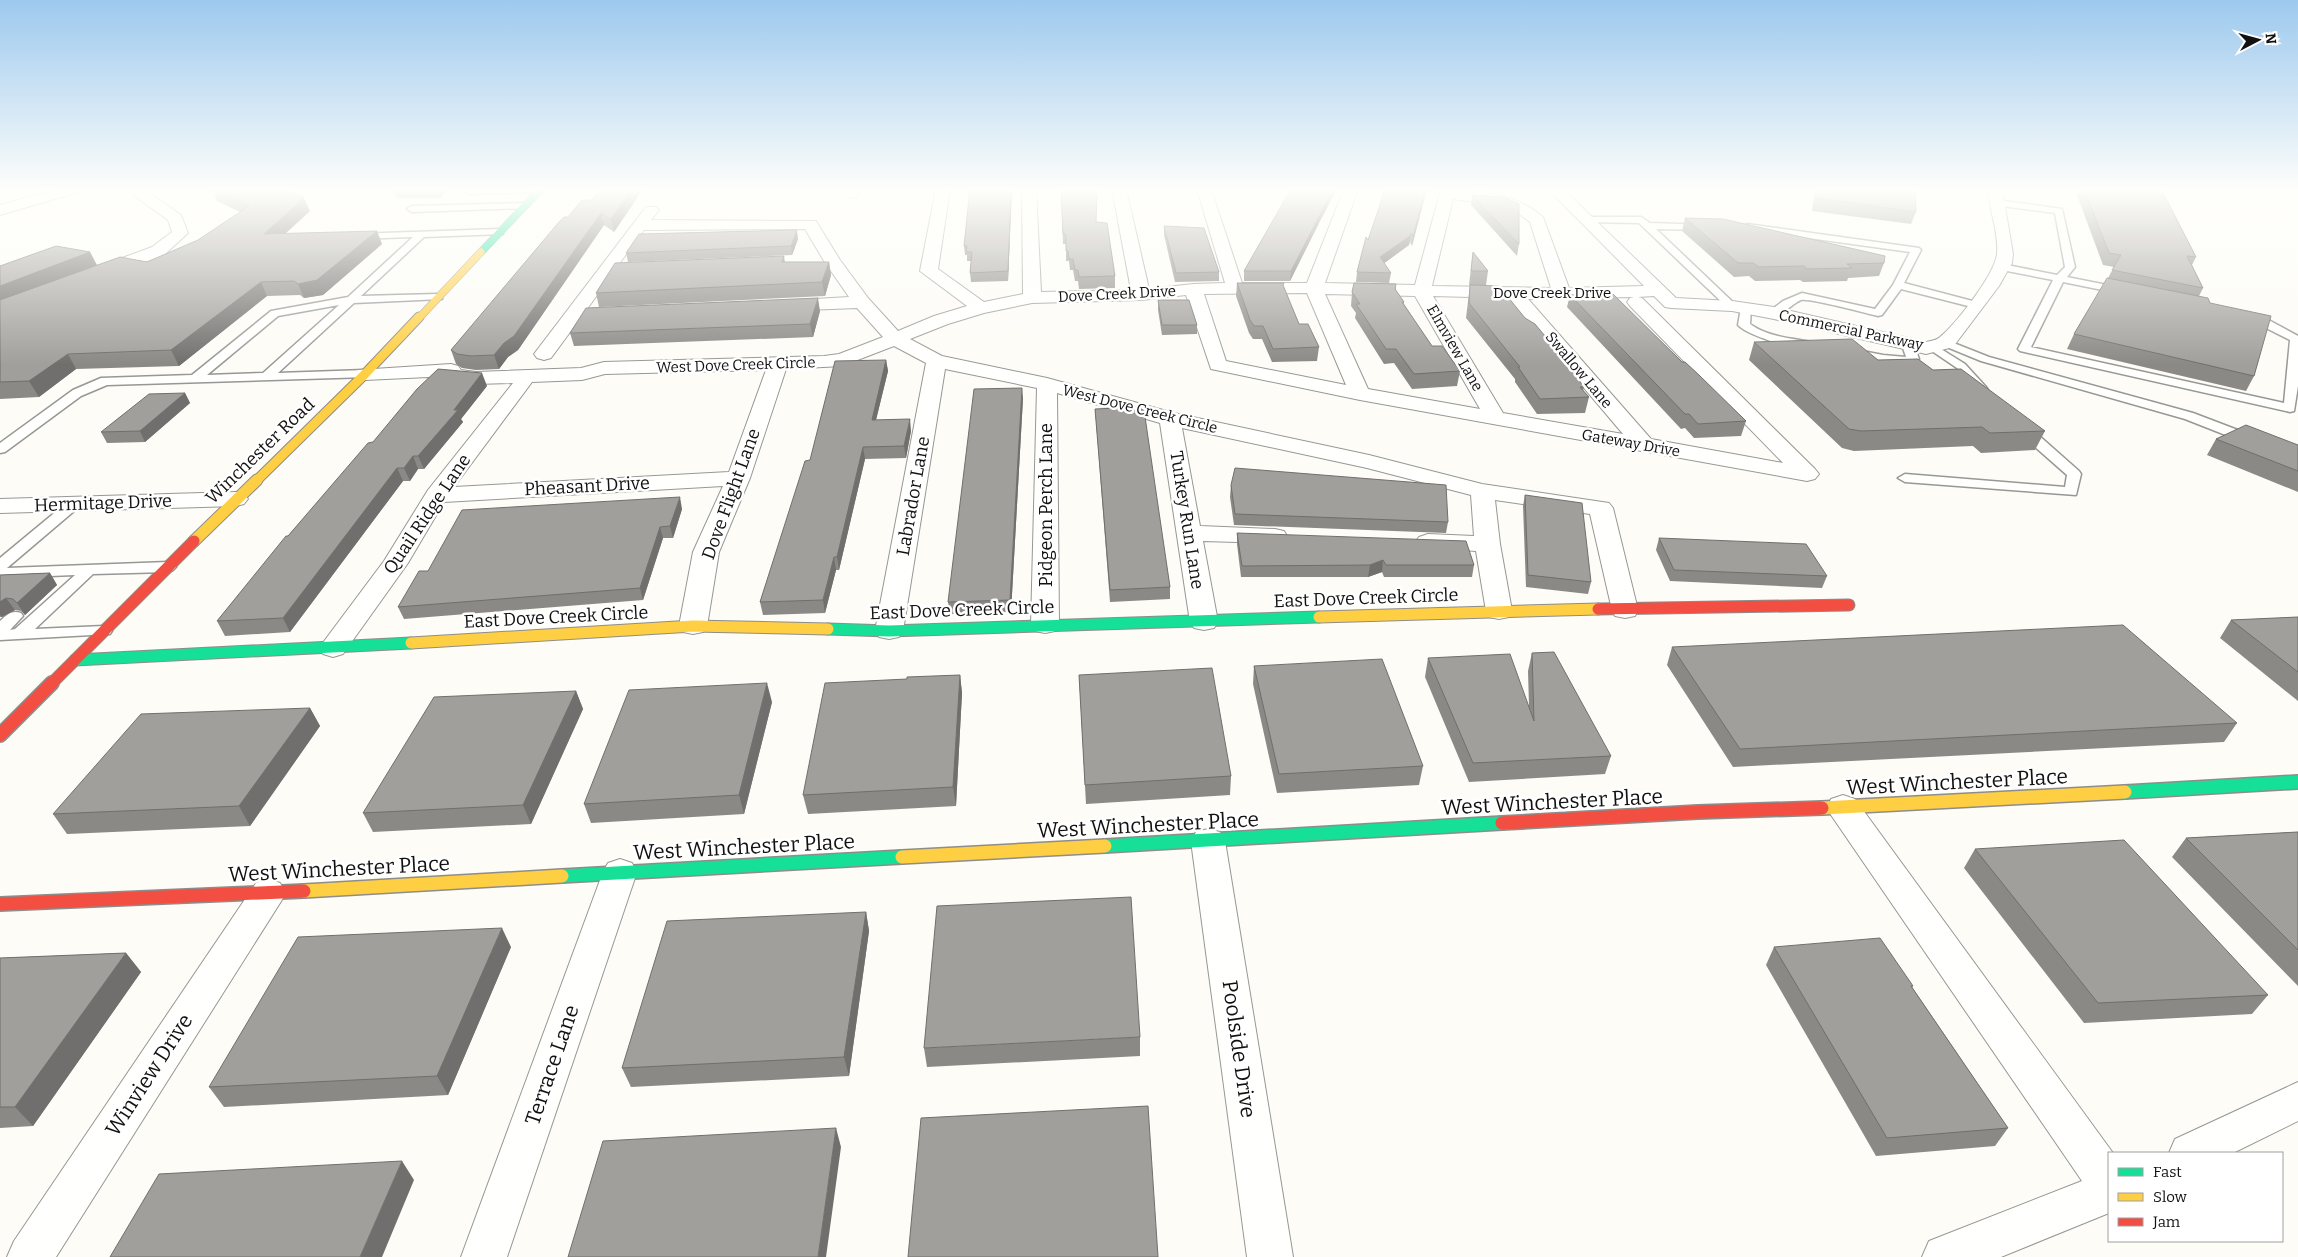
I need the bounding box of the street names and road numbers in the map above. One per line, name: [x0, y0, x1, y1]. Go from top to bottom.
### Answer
street label: Dove Creek Drive: [1057, 282, 1177, 306]
street label: Dove Creek Drive: [1493, 284, 1611, 302]
street label: Elmview Lane: [1423, 302, 1487, 394]
street label: Commercial Parkway: [1777, 306, 1925, 354]
street label: Swallow Lane: [1542, 328, 1616, 412]
street label: West Dove Creek Circle: [656, 353, 816, 377]
street label: West Dove Creek Circle: [1061, 381, 1219, 437]
street label: Winchester Road: [201, 393, 319, 509]
street label: Pidgeon Perch Lane: [1035, 423, 1057, 587]
street label: Gateway Drive: [1580, 425, 1682, 461]
street label: Dove Flight Lane: [697, 426, 765, 562]
street label: Labrador Lane: [892, 435, 934, 557]
street label: Turkey Run Lane: [1165, 449, 1209, 591]
street label: Quail Ridge Lane: [379, 450, 475, 578]
street label: Pheasant Drive: [524, 472, 650, 500]
street label: Hermitage Drive: [34, 490, 172, 516]
street label: East Dove Creek Circle: [1273, 584, 1459, 612]
street label: East Dove Creek Circle: [869, 596, 1055, 624]
street label: East Dove Creek Circle: [463, 601, 649, 633]
street label: West Winchester Place: [1845, 763, 2069, 801]
street label: West Winchester Place: [1440, 783, 1664, 821]
street label: West Winchester Place: [1036, 806, 1260, 844]
street label: West Winchester Place: [632, 828, 856, 866]
street label: West Winchester Place: [227, 850, 451, 888]
street label: Poolside Drive: [1216, 979, 1262, 1119]
street label: Terrace Lane: [519, 1001, 585, 1129]
street label: Winview Drive: [100, 1009, 198, 1141]

